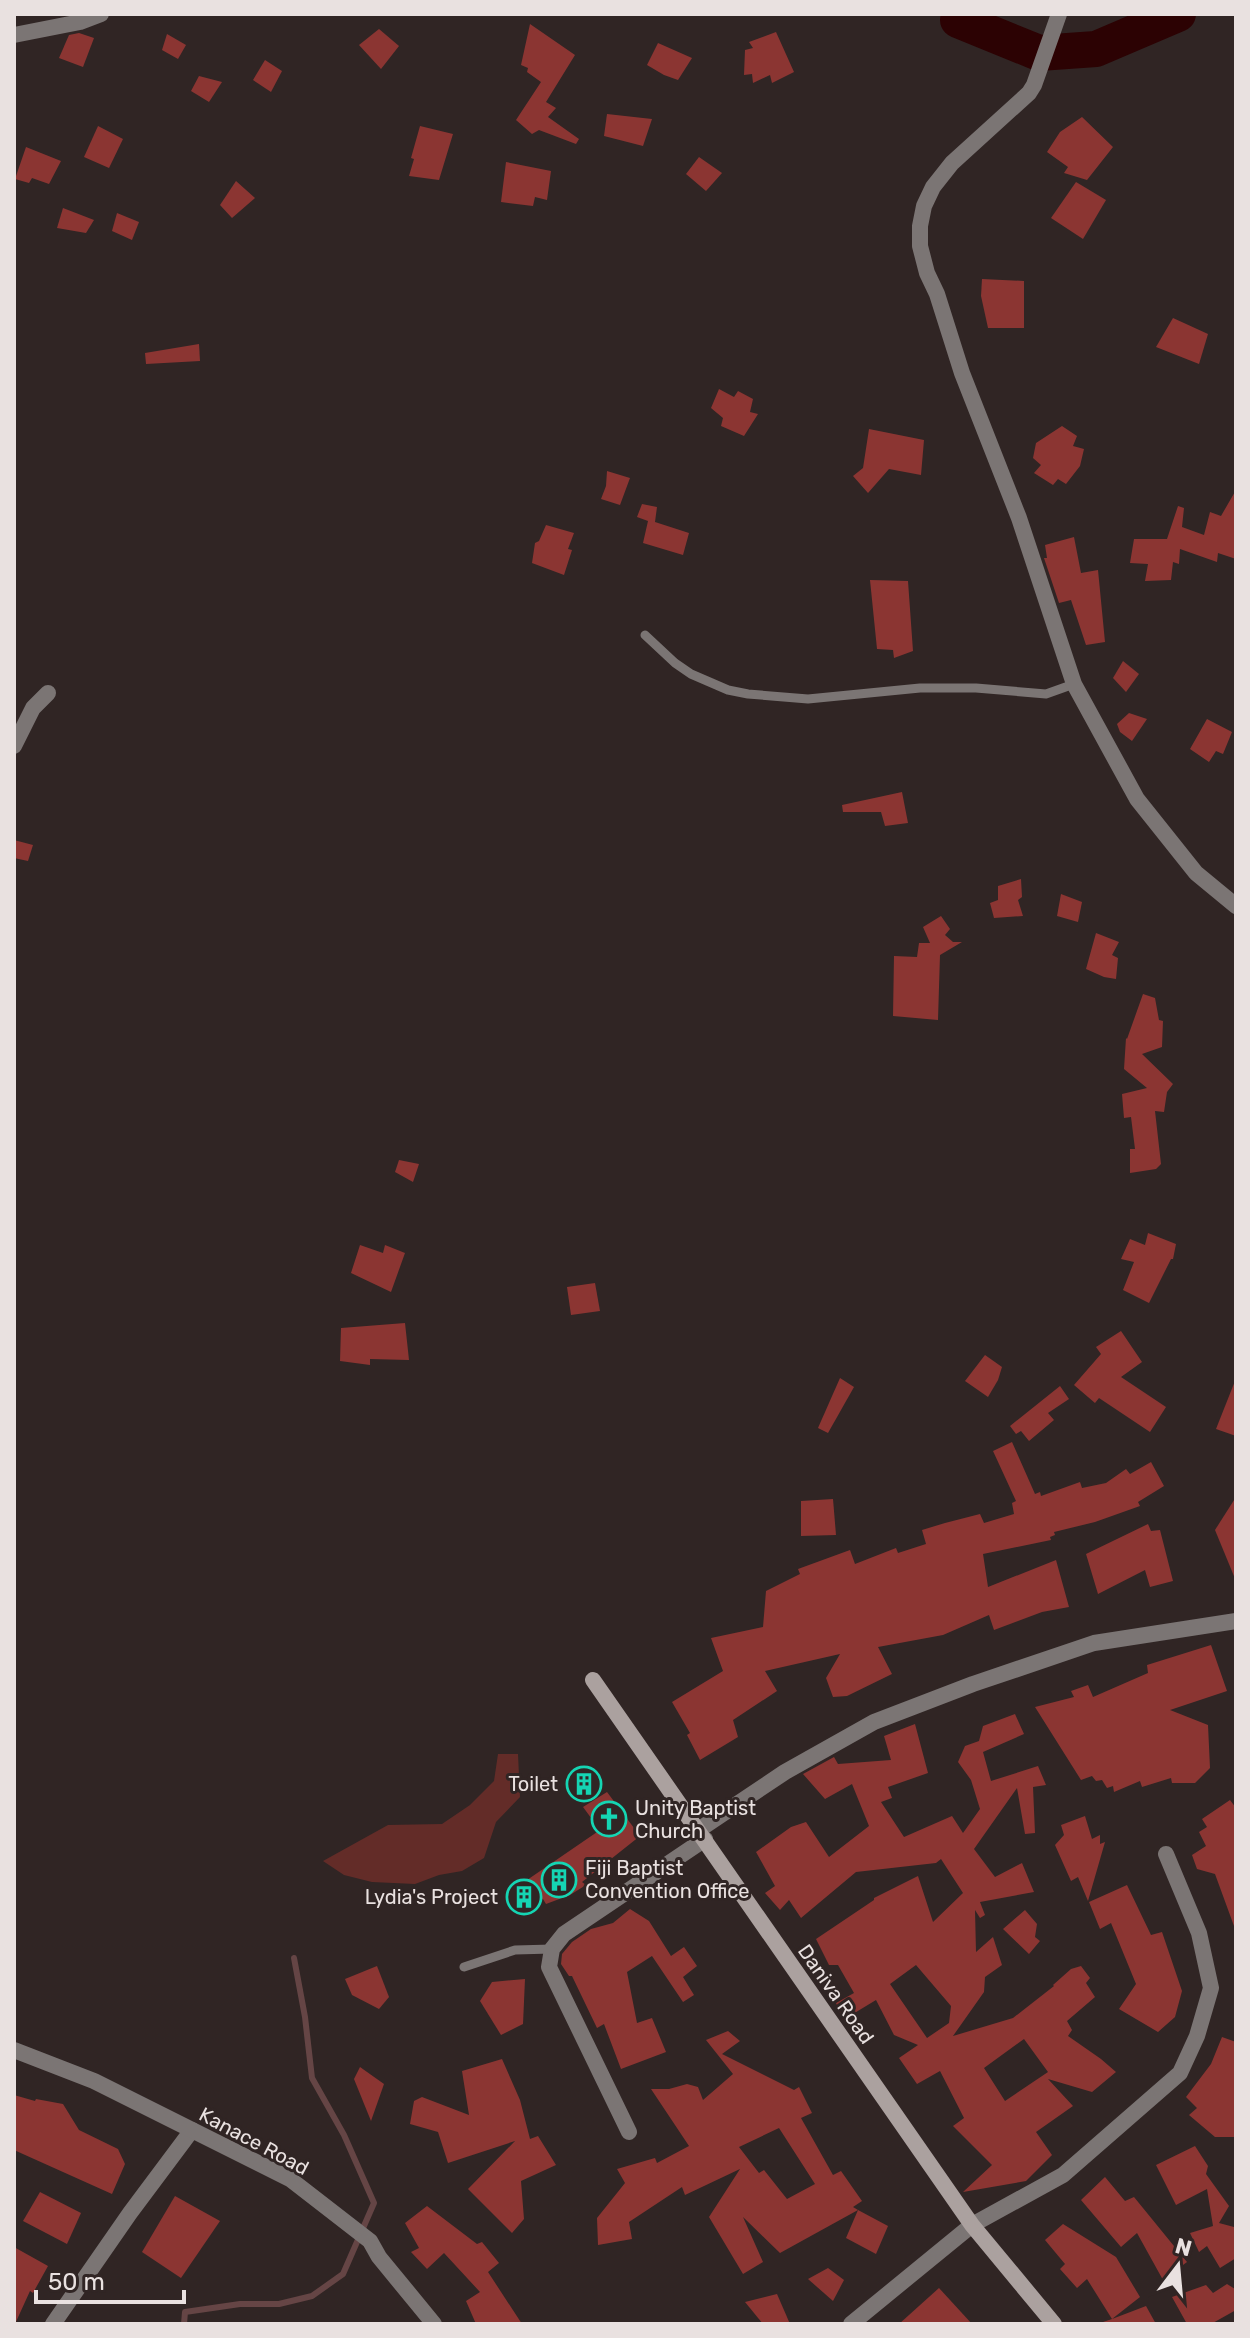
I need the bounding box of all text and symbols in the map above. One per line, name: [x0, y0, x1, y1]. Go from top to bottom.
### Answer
building icon: Toilet: [565, 1765, 603, 1803]
place label: Toilet: [508, 1772, 558, 1796]
place label: Unity Baptist Church: [635, 1796, 756, 1843]
church icon: Unity Baptist Church: [590, 1800, 628, 1838]
place label: Fiji Baptist Convention Office: [585, 1856, 750, 1903]
building icon: Fiji Baptist Convention Office: [540, 1861, 578, 1899]
building icon: Lydia's Project: [505, 1878, 543, 1916]
place label: Lydia's Project: [365, 1885, 498, 1909]
street label: Daniva Road: [793, 1940, 879, 2048]
street label: Kanace Road: [195, 2102, 313, 2180]
north arrow: [1138, 2226, 1218, 2306]
text: N: [1172, 2232, 1195, 2262]
scale bar: [36, 2254, 184, 2304]
text: 50 m: [48, 2268, 105, 2296]

